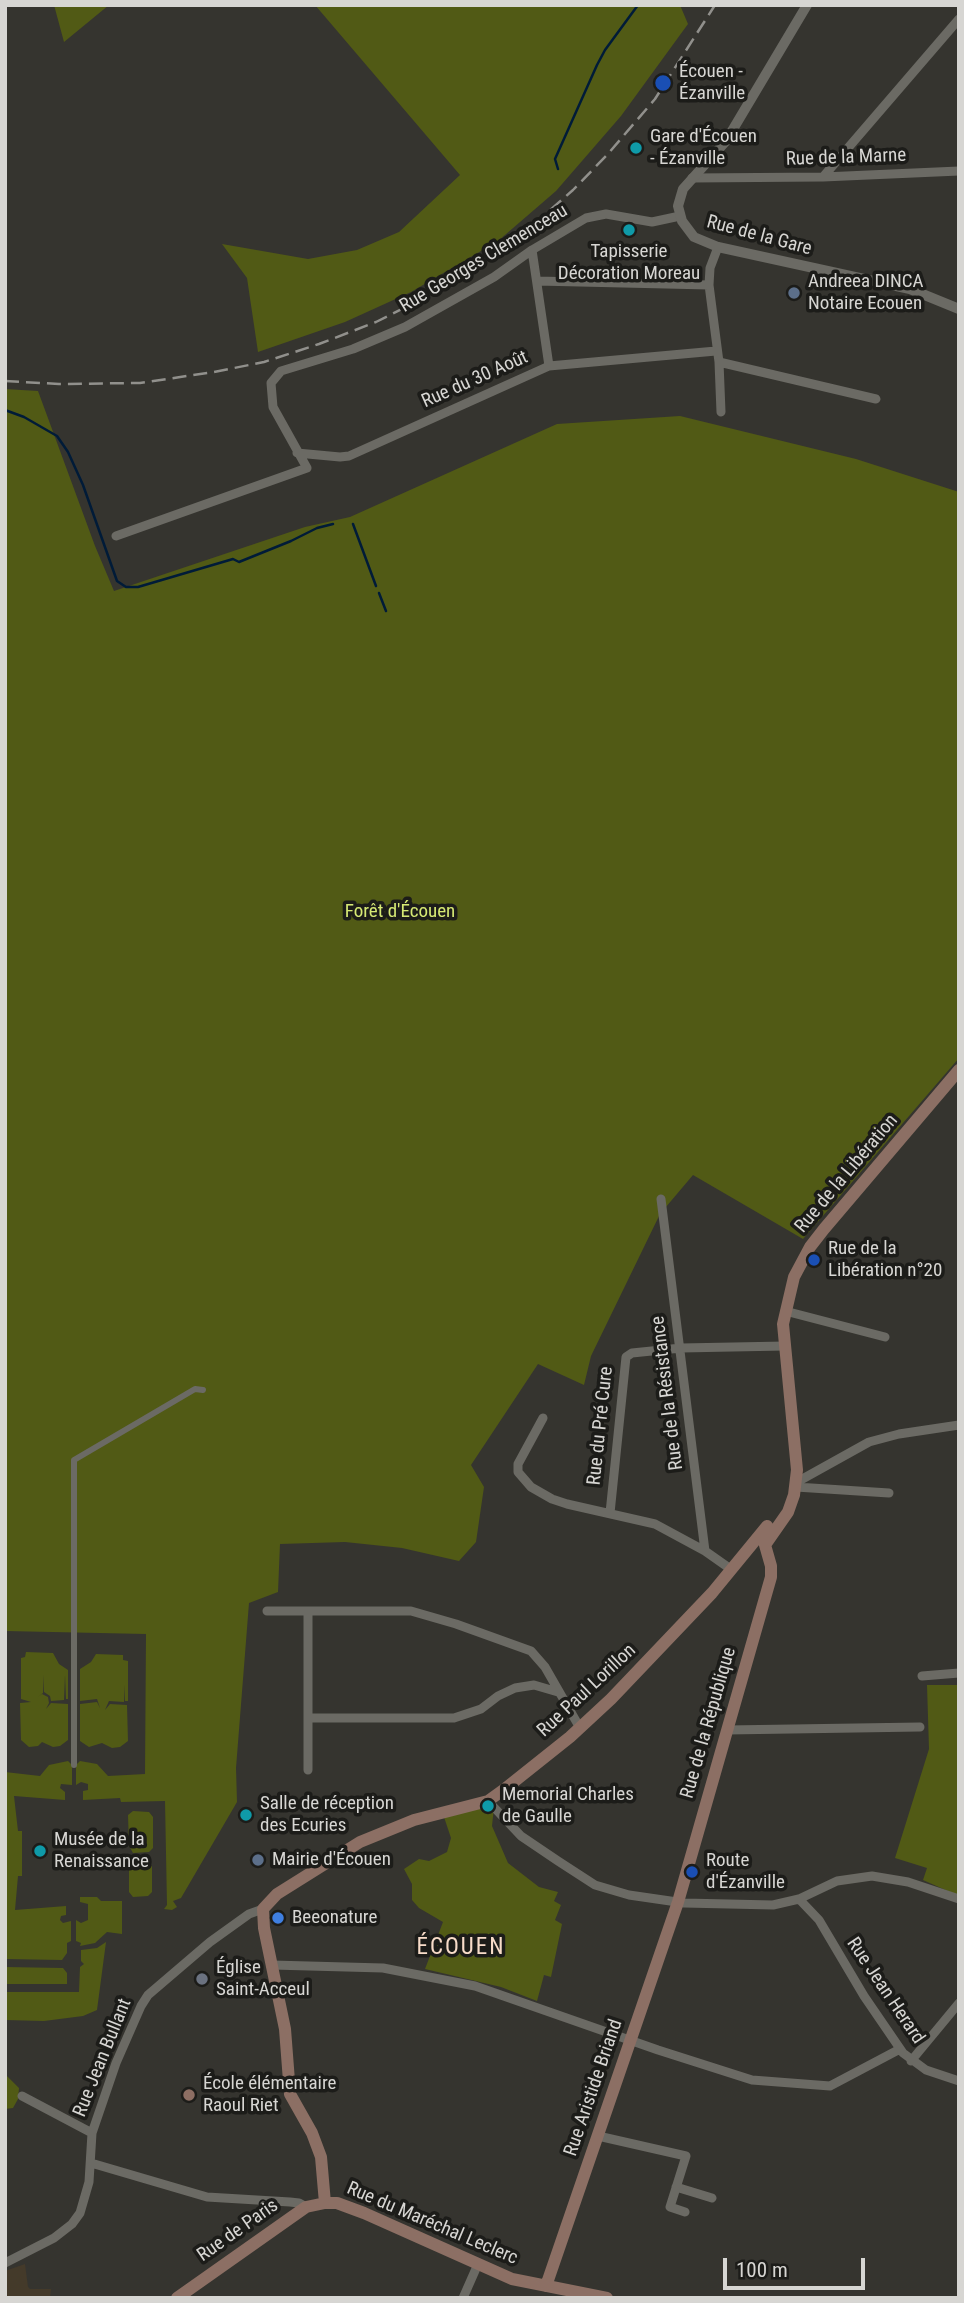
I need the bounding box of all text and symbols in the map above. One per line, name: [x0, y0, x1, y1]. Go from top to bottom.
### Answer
place label: Écouen - Ézanville: [679, 61, 745, 105]
marker: Écouen - Ézanville: [653, 73, 673, 93]
place label: Gare d'Écouen - Ézanville: [650, 126, 757, 170]
marker: Gare d'Écouen - Ézanville: [628, 140, 644, 156]
street label: Rue de la Marne: [785, 145, 907, 171]
street label: Rue Georges Clemenceau: [396, 200, 572, 318]
street label: Rue de la Gare: [704, 211, 814, 261]
marker: Tapisserie Décoration Moreau: [621, 222, 637, 238]
place label: Tapisserie Décoration Moreau: [558, 241, 700, 285]
place label: Andreea DINCA Notaire Ecouen: [808, 271, 924, 315]
marker: Andreea DINCA Notaire Ecouen: [786, 285, 802, 301]
street label: Rue du 30 Août: [418, 346, 532, 414]
park label: Forêt d'Écouen: [345, 901, 455, 923]
street label: Rue de la Libération: [791, 1110, 903, 1238]
place label: Rue de la Libération n°20: [828, 1238, 942, 1282]
marker: Rue de la Libération n°20: [806, 1252, 822, 1268]
street label: Rue de la Résistance: [647, 1315, 689, 1471]
street label: Rue du Pré Cure: [583, 1365, 619, 1487]
street label: Rue Paul Lorillon: [533, 1640, 641, 1742]
street label: Rue de la République: [677, 1645, 741, 1801]
place label: Memorial Charles de Gaulle: [502, 1784, 634, 1828]
place label: Salle de réception des Ecuries: [260, 1793, 394, 1837]
marker: Memorial Charles de Gaulle: [480, 1798, 496, 1814]
marker: Salle de réception des Ecuries: [238, 1807, 254, 1823]
place label: Musée de la Renaissance: [54, 1829, 149, 1873]
marker: Musée de la Renaissance: [32, 1843, 48, 1859]
place label: Mairie d'Écouen: [272, 1849, 391, 1871]
place label: Route d'Ézanville: [706, 1850, 785, 1894]
marker: Mairie d'Écouen: [250, 1852, 266, 1868]
marker: Route d'Ézanville: [684, 1864, 700, 1880]
place label: Beeonature: [292, 1907, 377, 1929]
marker: Beeonature: [270, 1910, 286, 1926]
street label: Rue Jean Herard: [841, 1933, 929, 2049]
district label: ÉCOUEN: [417, 1934, 505, 1962]
place label: Église Saint-Acceul: [216, 1957, 310, 2001]
marker: Église Saint-Acceul: [194, 1971, 210, 1987]
street label: Rue Jean Bullant: [69, 1996, 137, 2120]
street label: Rue Aristide Briand: [560, 2017, 628, 2159]
place label: École élémentaire Raoul Riet: [203, 2073, 336, 2117]
marker: École élémentaire Raoul Riet: [181, 2087, 197, 2103]
street label: Rue du Maréchal Leclerc: [343, 2178, 521, 2270]
street label: Rue de Paris: [193, 2195, 283, 2267]
scale bar: [726, 2244, 868, 2288]
text: 100 m: [736, 2258, 788, 2282]

